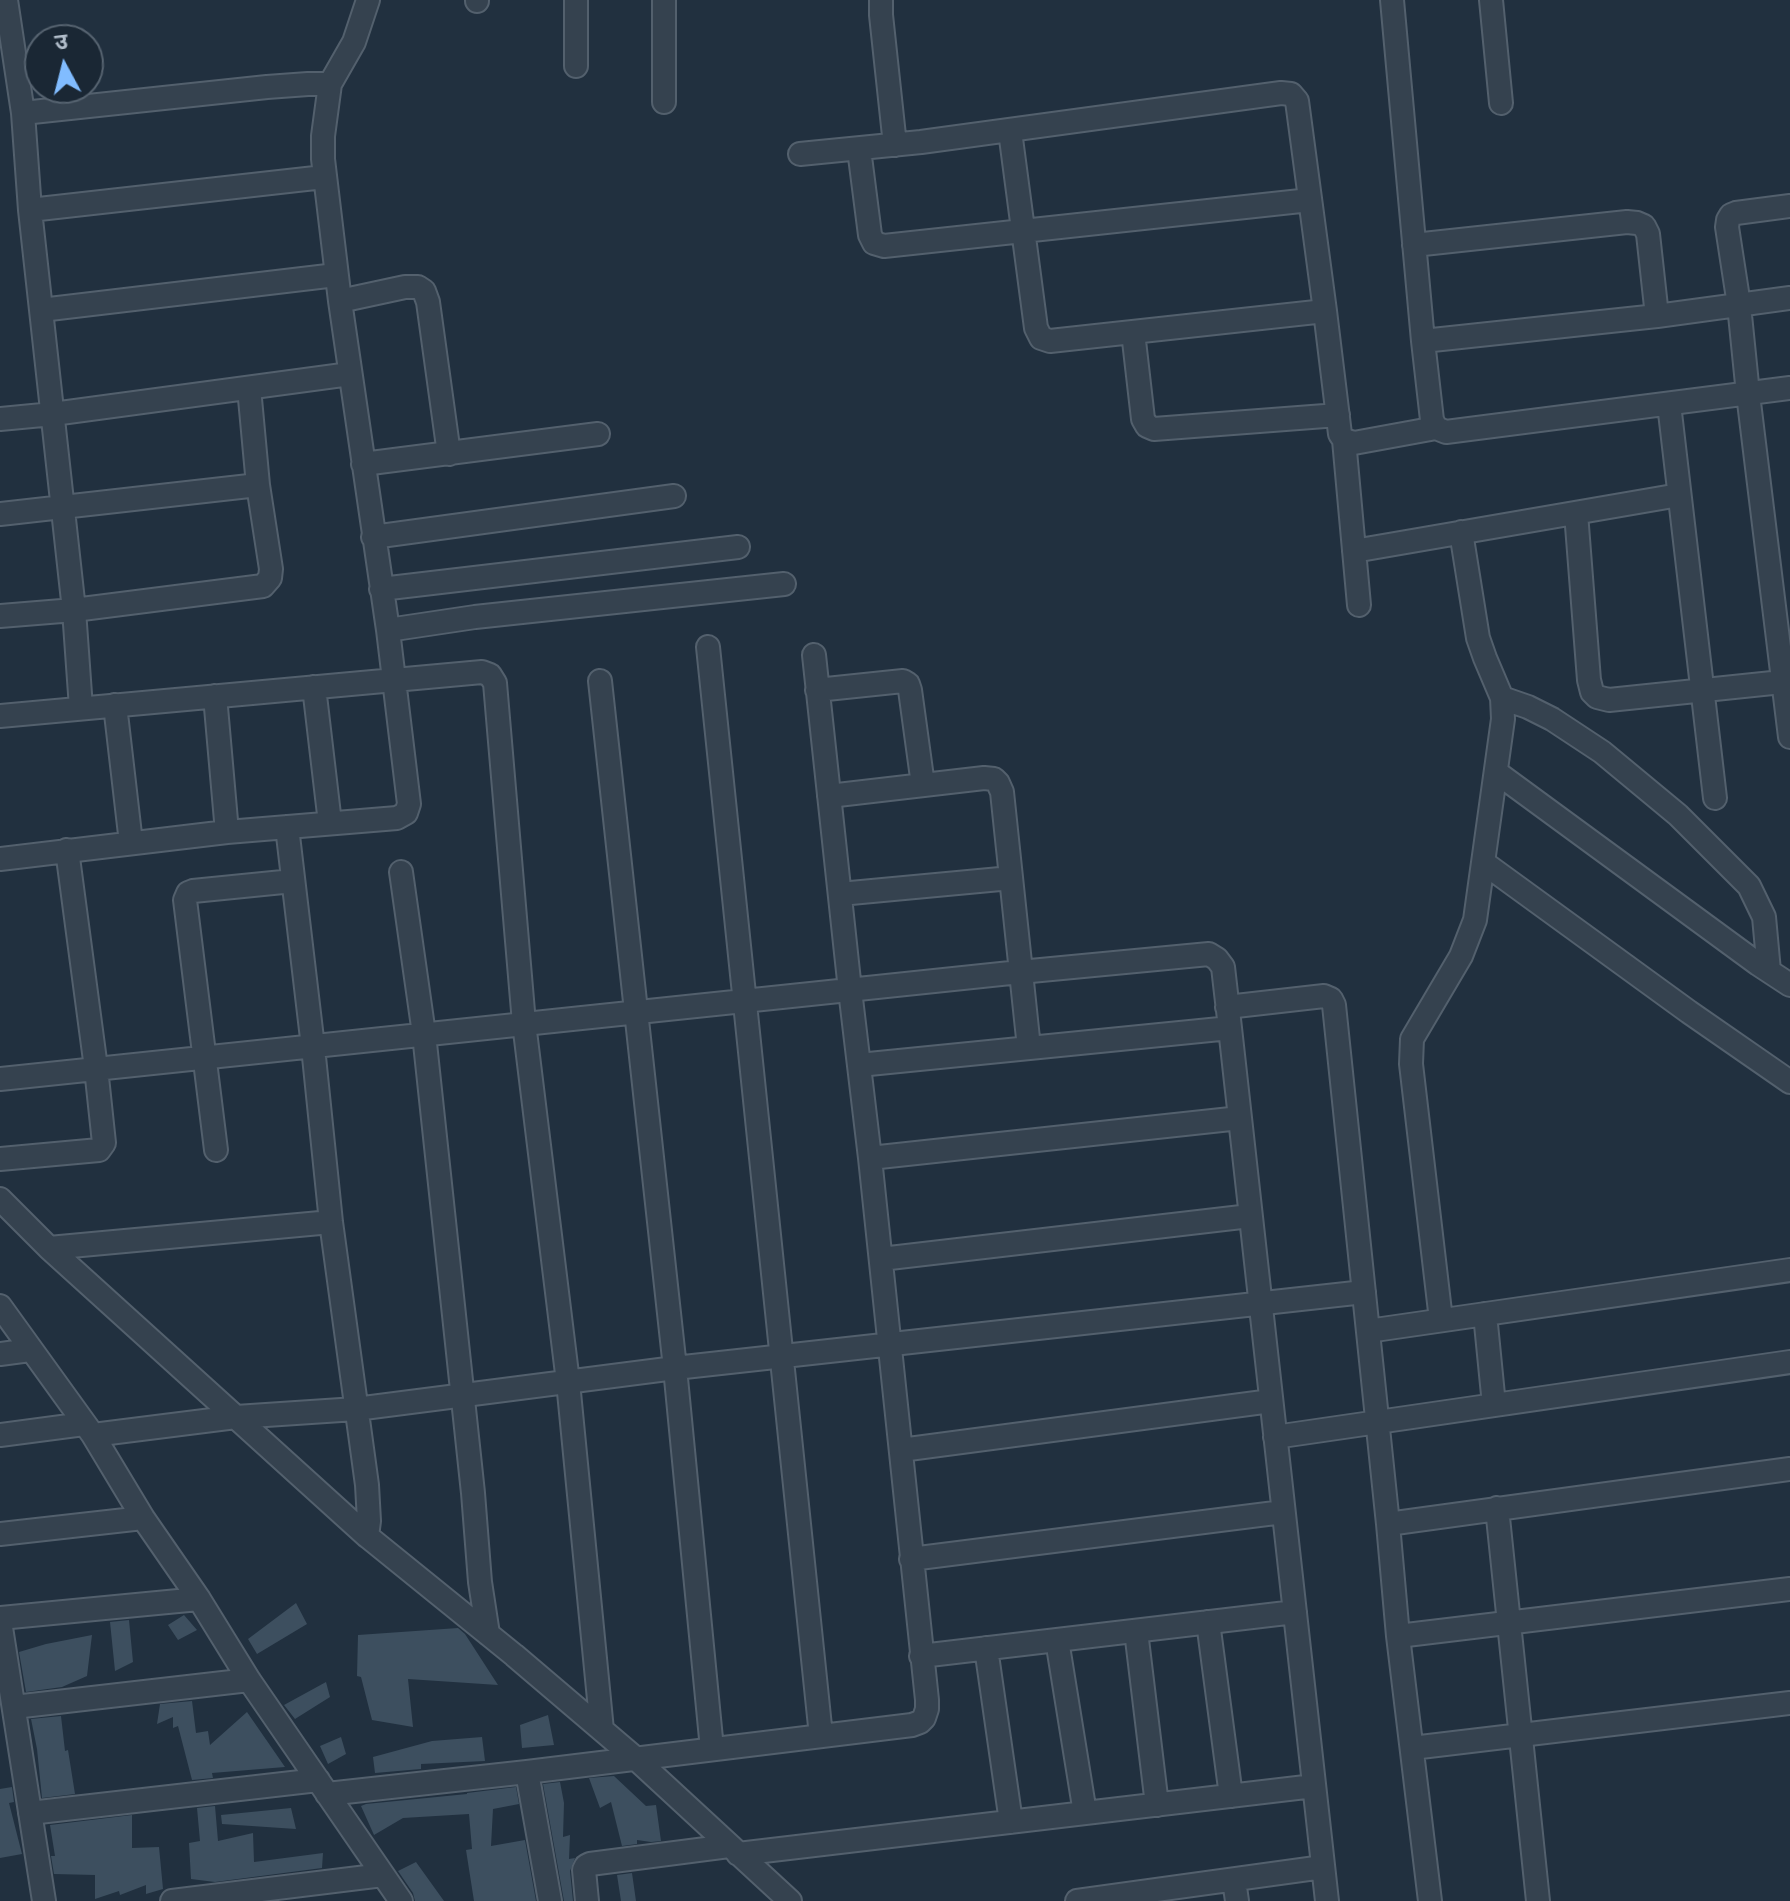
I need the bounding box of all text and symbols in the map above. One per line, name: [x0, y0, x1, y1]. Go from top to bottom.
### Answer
north arrow: [24, 24, 104, 104]
text: उ: [53, 27, 69, 56]

